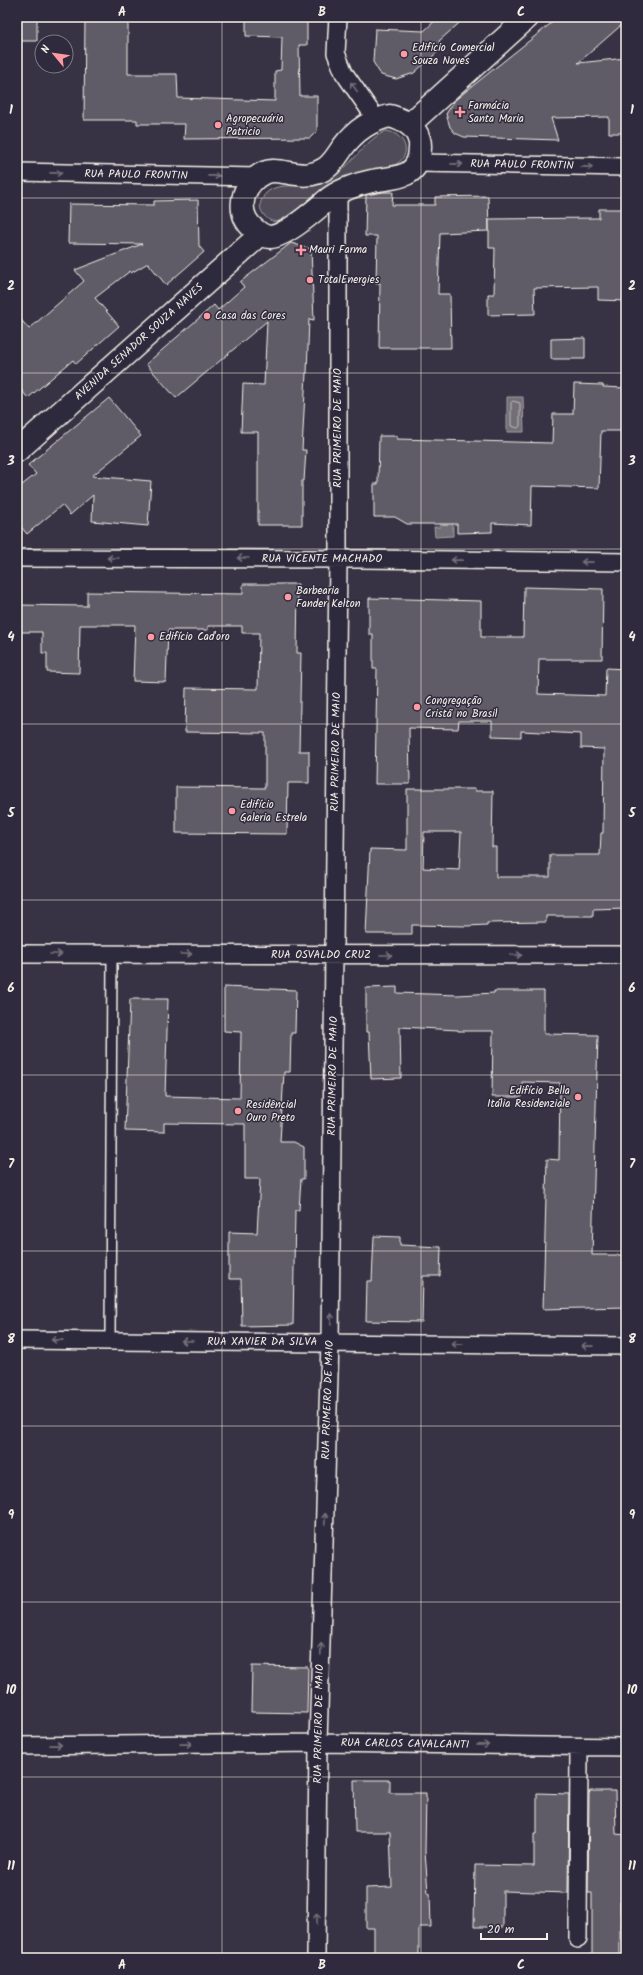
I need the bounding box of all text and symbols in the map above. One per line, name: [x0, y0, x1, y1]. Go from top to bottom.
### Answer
text: A: [118, 2, 126, 23]
text: B: [318, 2, 326, 23]
text: C: [517, 2, 525, 23]
north arrow: [34, 34, 74, 74]
place label: Edifício Comercial Souza Naves: [412, 39, 495, 70]
text: N: [37, 42, 56, 57]
marker: Edifício Comercial Souza Naves: [399, 49, 409, 59]
one-way arrow: [350, 82, 358, 93]
place label: Farmácia Santa Maria: [468, 97, 524, 128]
text: 1: [9, 100, 13, 121]
text: 1: [630, 100, 634, 121]
marker: Farmácia Santa Maria: [455, 107, 465, 117]
place label: Agropecuária Patricio: [226, 110, 284, 141]
marker: Agropecuária Patricio: [213, 120, 223, 130]
street label: RUA PAULO FRONTIN: [470, 155, 575, 175]
one-way arrow: [450, 160, 463, 168]
one-way arrow: [580, 163, 593, 171]
street label: RUA PAULO FRONTIN: [84, 165, 189, 185]
one-way arrow: [49, 169, 62, 177]
one-way arrow: [207, 173, 220, 180]
place label: Mauri Farma: [309, 241, 367, 259]
marker: Mauri Farma: [296, 245, 306, 255]
place label: TotalEnergies: [318, 271, 380, 289]
marker: TotalEnergies: [305, 275, 315, 285]
text: 2: [7, 276, 15, 297]
text: 2: [628, 276, 636, 297]
street label: AVENIDA SENADOR SOUZA NAVES: [70, 279, 208, 405]
place label: Casa das Cores: [215, 307, 286, 325]
marker: Casa das Cores: [202, 311, 212, 321]
street label: RUA PRIMEIRO DE MAIO: [329, 368, 347, 488]
text: 3: [6, 451, 15, 472]
text: 3: [627, 451, 636, 472]
street label: RUA VICENTE MACHADO: [262, 550, 382, 568]
one-way arrow: [107, 554, 120, 562]
one-way arrow: [237, 554, 250, 562]
one-way arrow: [451, 556, 464, 564]
one-way arrow: [581, 558, 594, 565]
place label: Barbearia Fander Kelton: [296, 582, 361, 613]
marker: Barbearia Fander Kelton: [283, 592, 293, 602]
text: 4: [7, 627, 15, 648]
text: 4: [628, 627, 636, 648]
place label: Edifício Cad'oro: [159, 628, 230, 646]
marker: Edifício Cad'oro: [146, 632, 156, 642]
street label: RUA PRIMEIRO DE MAIO: [326, 692, 346, 812]
place label: Congregação Cristã no Brasil: [425, 692, 498, 723]
marker: Congregação Cristã no Brasil: [412, 702, 422, 712]
place label: Edifício Galeria Estrela: [240, 796, 307, 827]
text: 5: [7, 803, 16, 824]
text: 5: [628, 803, 637, 824]
marker: Edifício Galeria Estrela: [227, 806, 237, 816]
street label: RUA OSVALDO CRUZ: [271, 946, 371, 964]
one-way arrow: [49, 950, 62, 958]
one-way arrow: [179, 950, 192, 958]
one-way arrow: [379, 951, 392, 959]
one-way arrow: [509, 951, 522, 959]
text: 6: [7, 978, 15, 999]
text: 6: [628, 978, 636, 999]
street label: RUA PRIMEIRO DE MAIO: [323, 1016, 343, 1136]
place label: Edifício Bella Itália Residenziale: [487, 1082, 570, 1113]
marker: Edifício Bella Itália Residenziale: [573, 1092, 583, 1102]
place label: Residêncial Ouro Preto: [246, 1096, 297, 1127]
marker: Residêncial Ouro Preto: [233, 1106, 243, 1116]
text: 7: [8, 1154, 15, 1175]
text: 7: [629, 1154, 636, 1175]
one-way arrow: [327, 1313, 335, 1326]
text: 8: [7, 1329, 15, 1350]
text: 8: [628, 1329, 636, 1350]
street label: RUA XAVIER DA SILVA: [207, 1333, 317, 1351]
one-way arrow: [51, 1336, 64, 1344]
one-way arrow: [181, 1337, 194, 1345]
street label: RUA PRIMEIRO DE MAIO: [317, 1340, 339, 1460]
one-way arrow: [451, 1340, 464, 1348]
one-way arrow: [581, 1342, 594, 1350]
text: 9: [8, 1505, 15, 1526]
text: 9: [629, 1505, 636, 1526]
one-way arrow: [321, 1513, 329, 1526]
one-way arrow: [317, 1643, 325, 1656]
street label: RUA PRIMEIRO DE MAIO: [309, 1664, 329, 1784]
text: 10: [6, 1680, 17, 1701]
text: 10: [627, 1680, 638, 1701]
street label: RUA CARLOS CAVALCANTI: [341, 1734, 469, 1754]
one-way arrow: [179, 1740, 192, 1748]
one-way arrow: [476, 1741, 489, 1749]
one-way arrow: [49, 1742, 62, 1749]
text: 11: [7, 1856, 15, 1877]
text: 11: [628, 1856, 636, 1877]
one-way arrow: [313, 1913, 321, 1926]
scale bar: [481, 1915, 547, 1941]
text: 20 m: [487, 1920, 515, 1939]
text: A: [118, 1955, 126, 1975]
text: B: [318, 1955, 326, 1975]
text: C: [517, 1955, 525, 1975]

